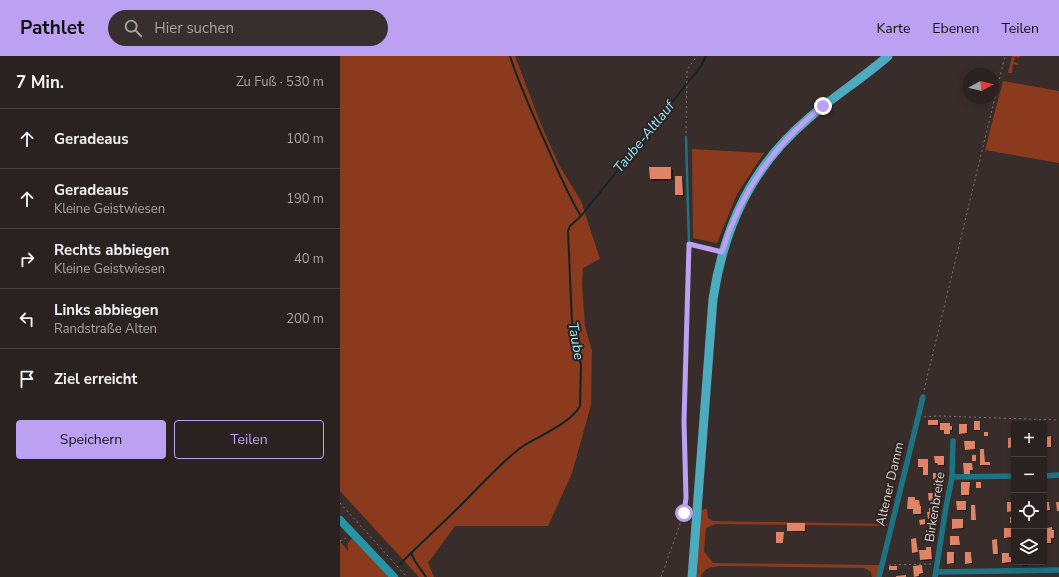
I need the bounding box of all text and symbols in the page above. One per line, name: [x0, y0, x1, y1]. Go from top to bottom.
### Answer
search box: [108, 10, 388, 46]
text: Pathlet: [20, 15, 84, 41]
icon: search: [122, 17, 144, 39]
text: Hier suchen: [154, 18, 234, 38]
text: Karte: [877, 19, 910, 38]
text: Ebenen: [932, 19, 979, 38]
text: Teilen: [1001, 19, 1039, 38]
north arrow: [963, 68, 999, 104]
text: 7 Min.: [16, 71, 64, 94]
text: Zu Fuß · 530 m: [236, 73, 324, 91]
water label: Taube-Altlauf: [609, 96, 680, 177]
route end: [814, 97, 832, 115]
icon: ahead: [16, 128, 38, 150]
text: Geradeaus: [54, 129, 129, 149]
text: 100 m: [286, 130, 324, 148]
text: Geradeaus: [54, 180, 129, 200]
icon: ahead: [16, 188, 38, 210]
text: 190 m: [286, 190, 324, 208]
text: Kleine Geistwiesen: [54, 200, 165, 218]
text: Rechts abbiegen: [54, 240, 169, 260]
icon: right: [16, 248, 38, 270]
text: 40 m: [294, 250, 324, 268]
text: Kleine Geistwiesen: [54, 260, 165, 278]
text: Links abbiegen: [54, 300, 158, 320]
icon: left: [16, 308, 38, 330]
text: 200 m: [286, 310, 324, 328]
text: Randstraße Alten: [54, 320, 157, 338]
water label: Taube: [563, 321, 589, 362]
icon: arrive: [16, 368, 38, 390]
text: Ziel erreicht: [54, 369, 137, 389]
button: Speichern: [16, 420, 166, 459]
button: Teilen: [174, 420, 324, 459]
map controls: [1011, 421, 1047, 565]
button: +: [1011, 421, 1047, 457]
street label: Altener Damm: [872, 440, 908, 528]
button: −: [1011, 457, 1047, 493]
street label: Birkenbreite: [921, 471, 949, 543]
button: locate: [1011, 493, 1047, 529]
route start: [675, 504, 693, 522]
button: layers: [1011, 529, 1047, 565]

